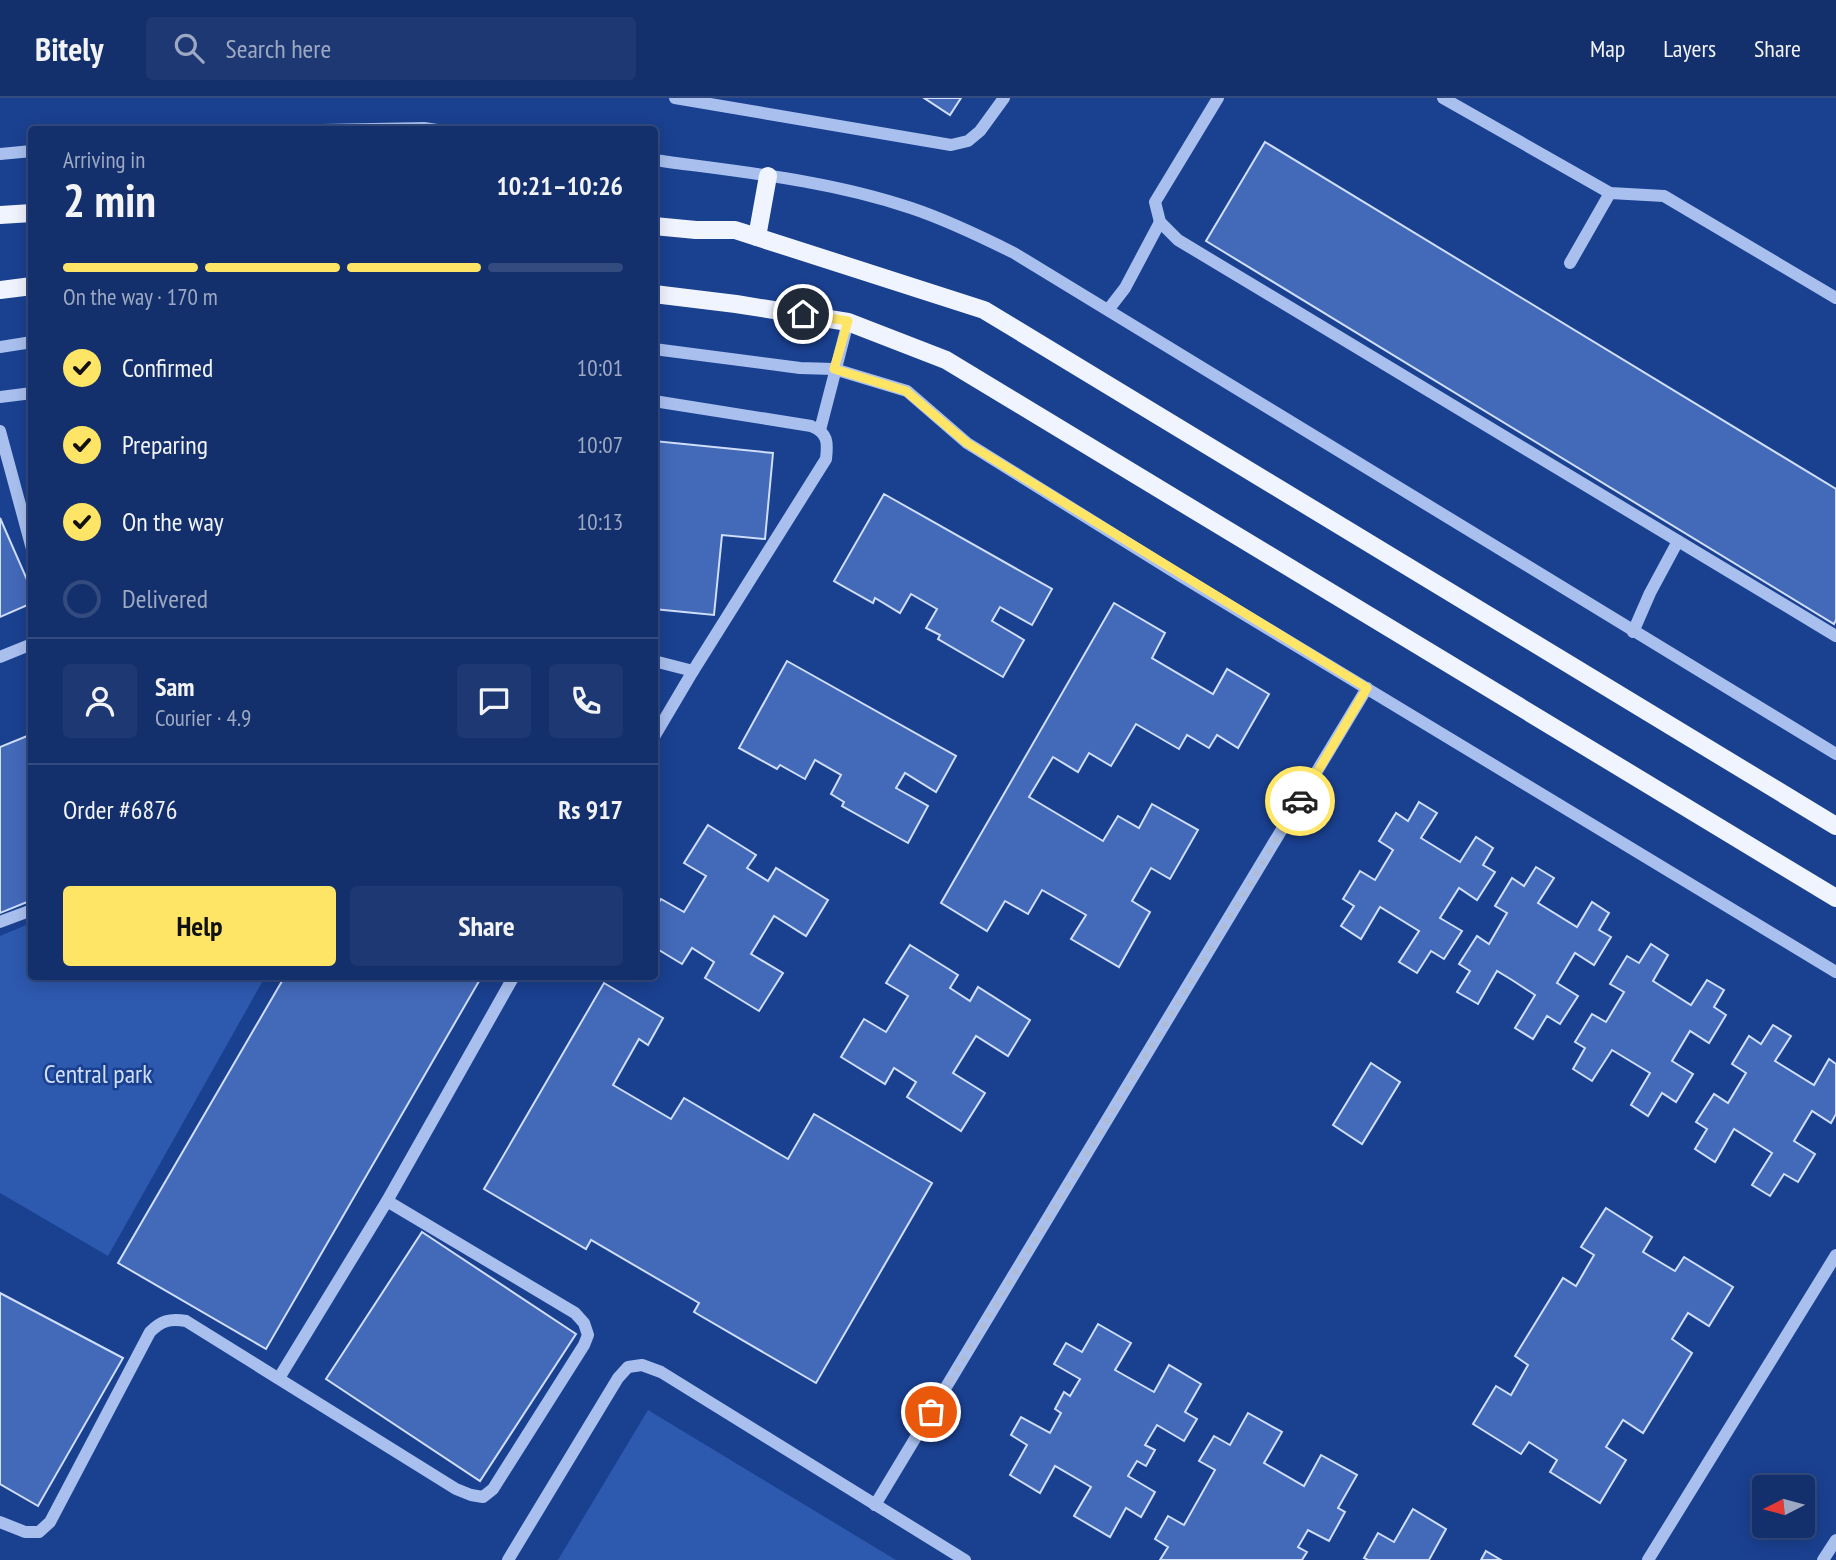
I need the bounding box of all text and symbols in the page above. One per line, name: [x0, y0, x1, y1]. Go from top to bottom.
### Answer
search box: [146, 17, 636, 80]
text: Bitely: [35, 27, 104, 70]
icon: search: [170, 29, 208, 67]
text: Search here: [226, 32, 331, 65]
text: Map: [1590, 33, 1625, 64]
text: Layers: [1663, 33, 1716, 64]
text: Share: [1754, 33, 1801, 64]
text: Arriving in: [63, 145, 145, 174]
text: 10:21–10:26: [496, 169, 623, 202]
text: 2 min: [63, 170, 156, 230]
text: On the way · 170 m: [63, 282, 218, 311]
pin: [773, 284, 833, 344]
icon: home: [784, 295, 822, 333]
icon: check: [63, 349, 101, 387]
text: Confirmed: [122, 351, 213, 384]
text: 10:01: [577, 353, 623, 382]
icon: check: [63, 426, 101, 464]
text: Preparing: [122, 428, 208, 461]
text: 10:07: [577, 430, 623, 459]
icon: check: [63, 503, 101, 541]
text: On the way: [122, 505, 224, 538]
text: 10:13: [577, 507, 623, 536]
text: Delivered: [122, 582, 208, 615]
button: person: [63, 664, 137, 738]
button: chat: [457, 664, 531, 738]
button: phone: [549, 664, 623, 738]
text: Sam: [155, 670, 194, 703]
text: Courier · 4.9: [155, 703, 251, 732]
courier: [1265, 766, 1335, 836]
icon: car: [1281, 782, 1319, 820]
text: Order #6876: [63, 793, 178, 826]
text: Rs 917: [558, 793, 623, 826]
button: Help: [63, 886, 336, 966]
button: Share: [350, 886, 623, 966]
park label: Central park: [44, 1057, 152, 1090]
pin: [901, 1382, 961, 1442]
icon: bag: [912, 1393, 950, 1431]
north arrow: [1752, 1475, 1815, 1538]
map controls: [1752, 1475, 1815, 1538]

